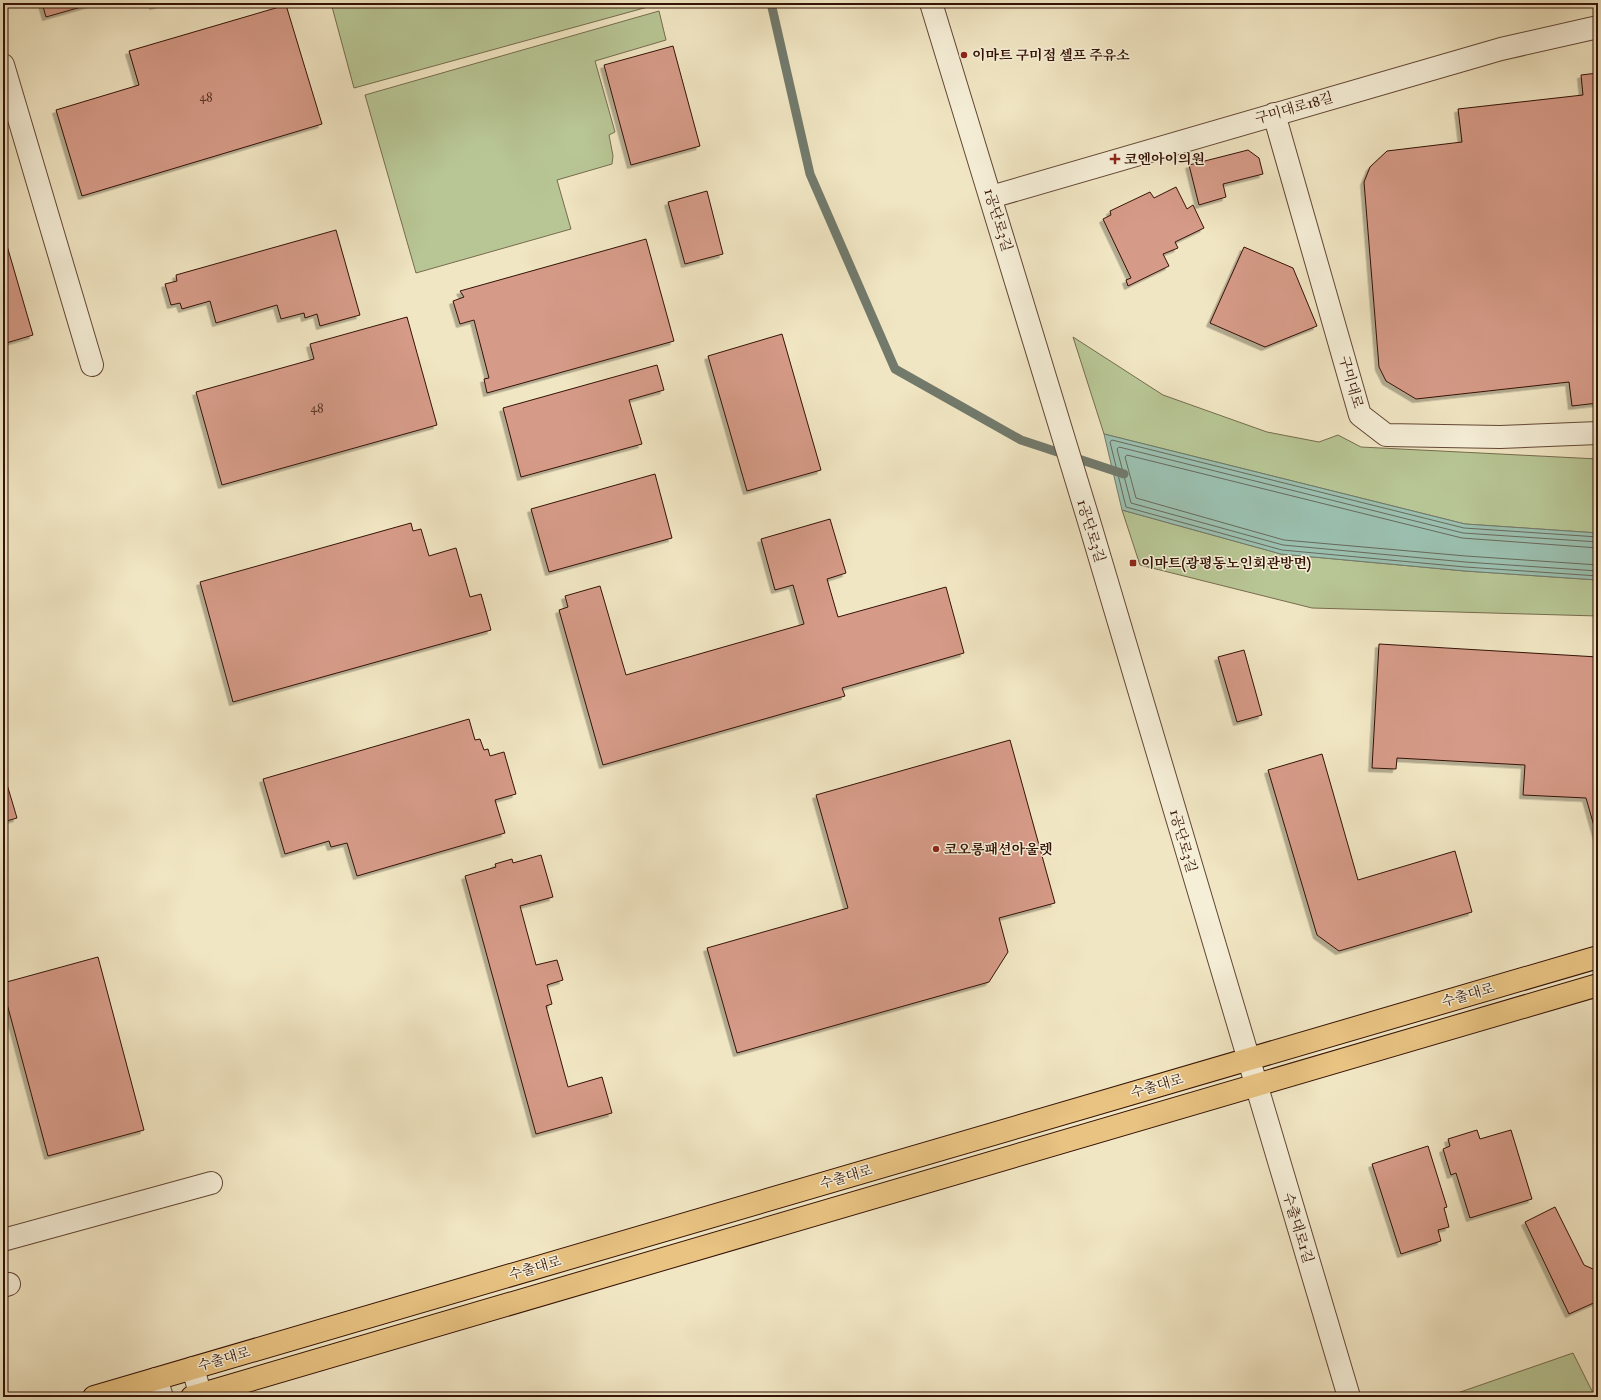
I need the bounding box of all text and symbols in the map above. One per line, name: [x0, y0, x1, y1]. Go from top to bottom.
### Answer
place label: 이마트 구미점 셀프 주유소: [972, 47, 1130, 64]
marker: 이마트 구미점 셀프 주유소: [959, 50, 969, 60]
street label: 구미대로18길: [1253, 89, 1335, 127]
house number: 48: [199, 90, 213, 104]
place label: 코엔아이의원: [1124, 151, 1205, 168]
marker: 코엔아이의원: [1109, 153, 1121, 165]
street label: 1공단로3길: [980, 186, 1016, 254]
street label: 구미대로: [1335, 354, 1367, 411]
house number: 48: [310, 401, 324, 415]
street label: 1공단로3길: [1073, 497, 1109, 565]
place label: 이마트(광평동노인회관방면): [1141, 555, 1311, 573]
marker: 이마트(광평동노인회관방면): [1128, 558, 1138, 568]
street label: 1공단로3길: [1166, 807, 1200, 875]
place label: 코오롱패션아울렛: [944, 841, 1052, 858]
marker: 코오롱패션아울렛: [931, 844, 941, 854]
street label: 수출대로: [1440, 979, 1497, 1011]
street label: 수출대로: [1129, 1070, 1186, 1102]
street label: 수출대로: [818, 1161, 875, 1193]
street label: 수출대로1길: [1279, 1191, 1317, 1265]
street label: 수출대로: [507, 1252, 564, 1284]
street label: 수출대로: [196, 1343, 253, 1375]

